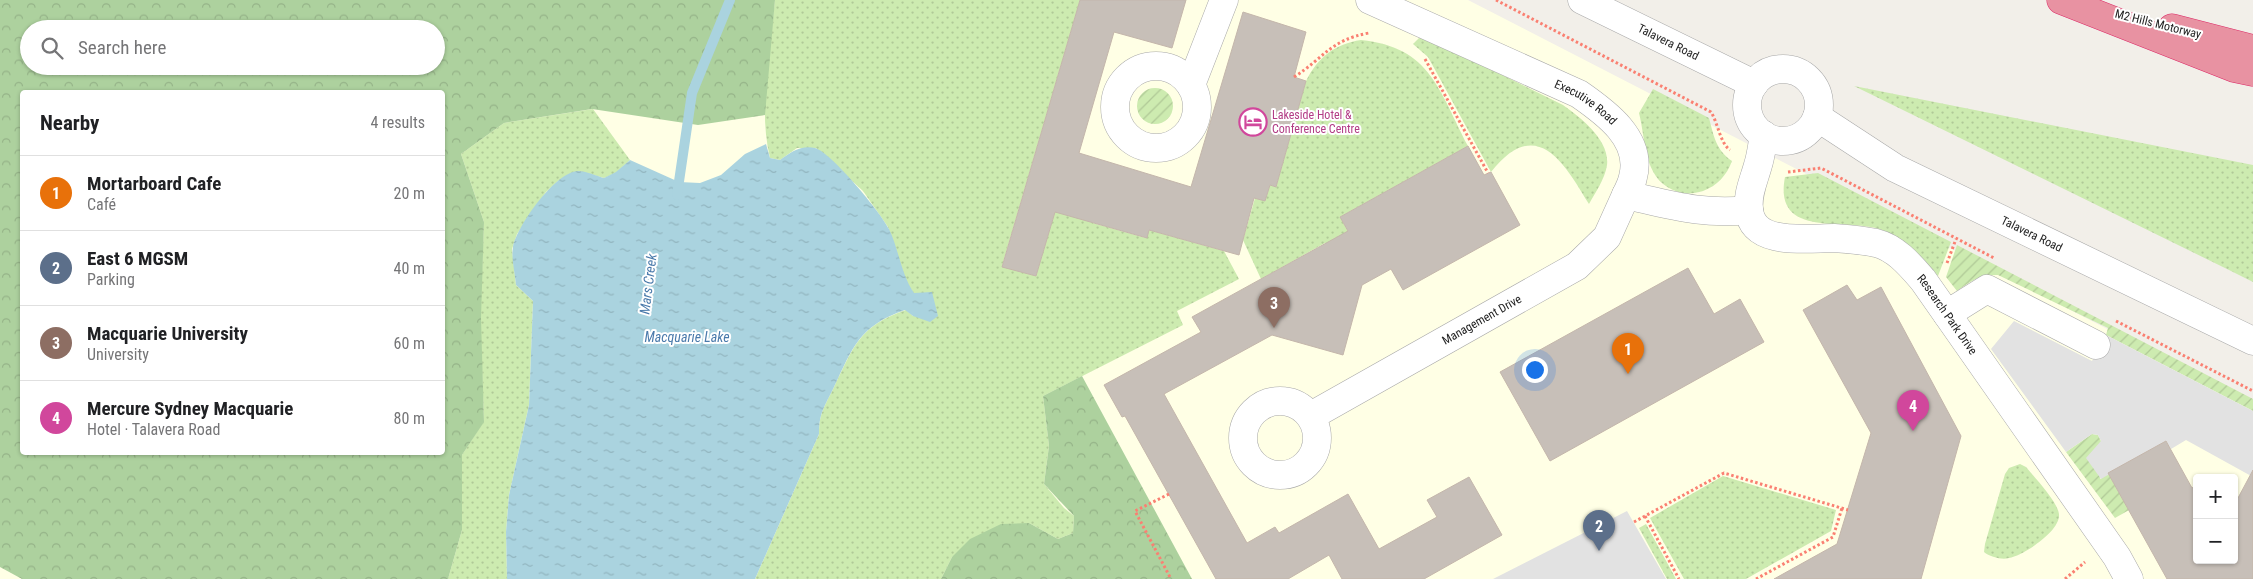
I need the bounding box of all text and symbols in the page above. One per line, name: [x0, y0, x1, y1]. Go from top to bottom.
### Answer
street label: M2 Hills Motorway: [2113, 7, 2203, 41]
search box: [20, 20, 445, 75]
street label: Talavera Road: [1635, 21, 1701, 63]
icon: search: [38, 34, 66, 62]
text: Search here: [78, 36, 166, 59]
street label: Executive Road: [1552, 77, 1620, 128]
hotel icon: Lakeside Hotel & Conference Centre: [1238, 107, 1268, 137]
place label: Lakeside Hotel & Conference Centre: [1272, 108, 1360, 136]
text: Nearby: [40, 111, 99, 135]
text: 4 results: [370, 113, 425, 132]
text: Mortarboard Cafe: [87, 172, 221, 195]
text: 1: [52, 184, 60, 203]
text: 20 m: [393, 184, 425, 203]
text: Café: [87, 195, 116, 214]
street label: Talavera Road: [1999, 213, 2065, 255]
text: East 6 MGSM: [87, 247, 188, 270]
water label: Mars Creek: [636, 252, 660, 315]
text: 2: [52, 259, 60, 278]
text: 40 m: [393, 259, 425, 278]
text: Parking: [87, 270, 135, 289]
street label: Research Park Drive: [1914, 272, 1980, 358]
pin: 3: [1258, 287, 1290, 328]
street label: Management Drive: [1440, 292, 1524, 348]
text: Macquarie University: [87, 322, 248, 345]
water label: Macquarie Lake: [644, 329, 730, 345]
pin: 1: [1612, 333, 1644, 374]
text: 3: [52, 334, 60, 353]
text: 60 m: [393, 334, 425, 353]
text: University: [87, 345, 149, 364]
your location: [1522, 357, 1548, 383]
pin: 4: [1897, 390, 1929, 431]
text: Mercure Sydney Macquarie: [87, 397, 293, 420]
text: 4: [52, 409, 60, 428]
text: 80 m: [393, 409, 425, 428]
text: Hotel · Talavera Road: [87, 420, 220, 439]
map controls: [2193, 474, 2238, 564]
button: +: [2193, 474, 2238, 519]
pin: 2: [1583, 510, 1615, 551]
button: −: [2193, 519, 2238, 564]

